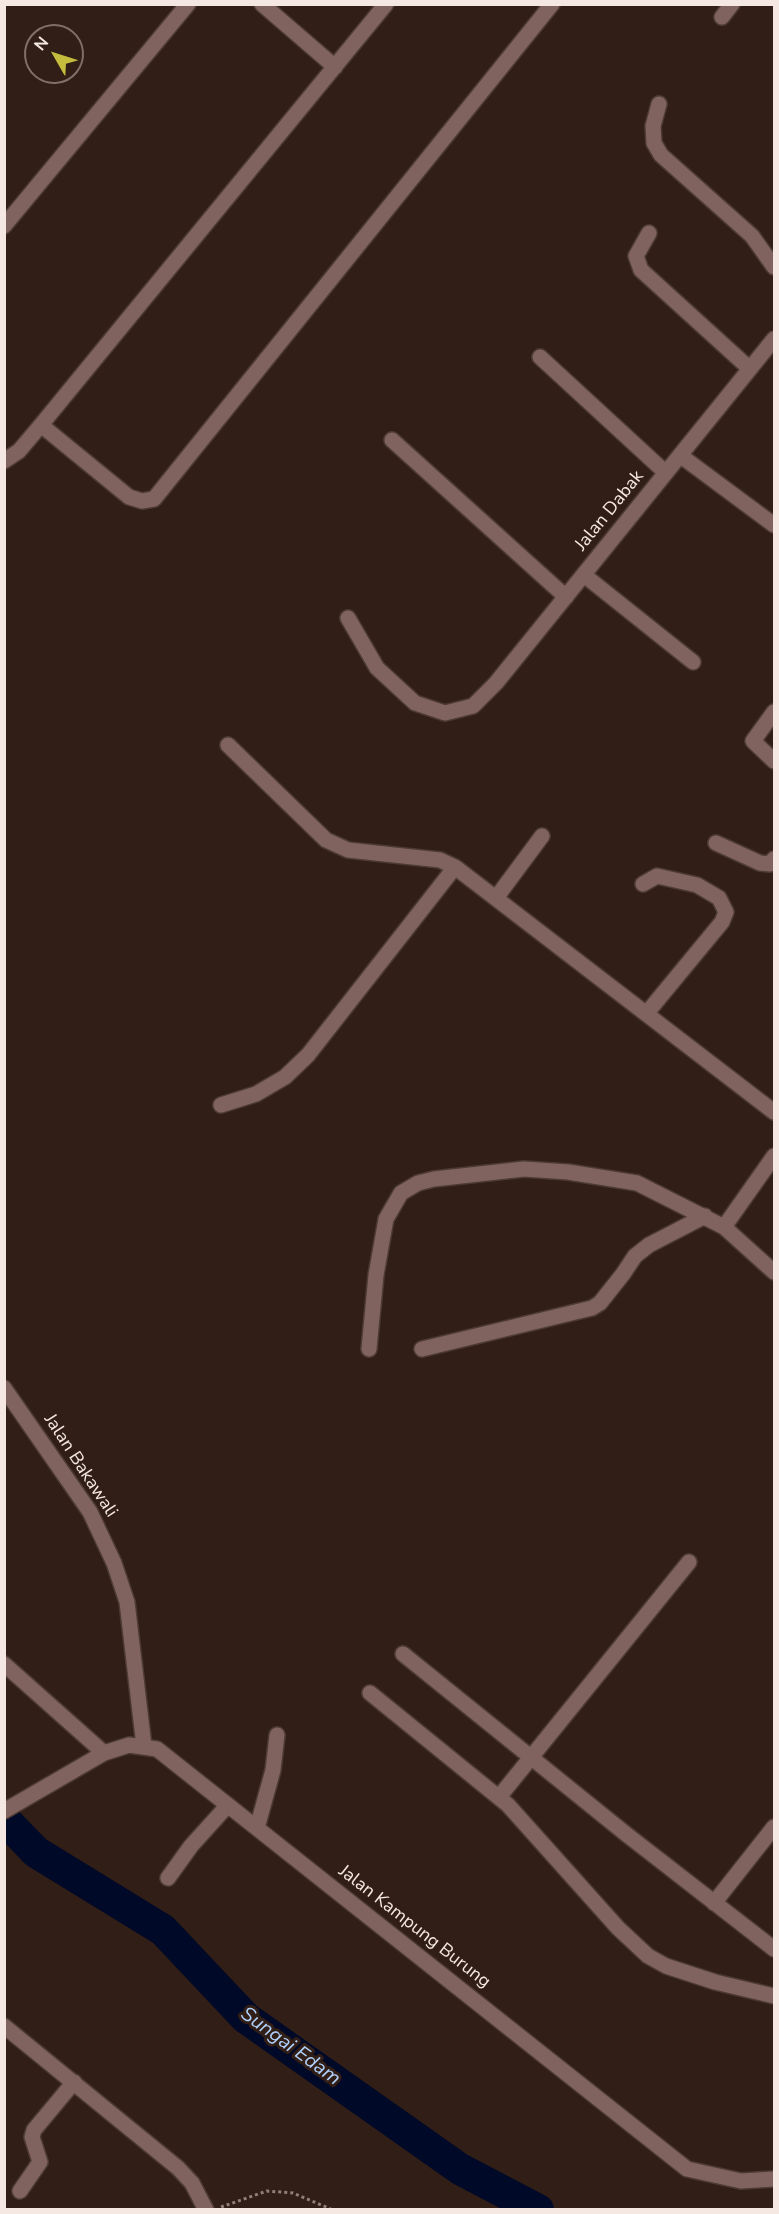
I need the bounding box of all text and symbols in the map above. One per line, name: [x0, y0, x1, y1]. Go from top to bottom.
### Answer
north arrow: [24, 24, 84, 84]
text: N: [29, 32, 54, 56]
street label: Jalan Dabak: [571, 467, 649, 555]
street label: Jalan Bakawali: [38, 1410, 122, 1522]
street label: Jalan Kampung Burung: [334, 1861, 494, 1993]
water label: Sungai Edam: [235, 2003, 345, 2091]

